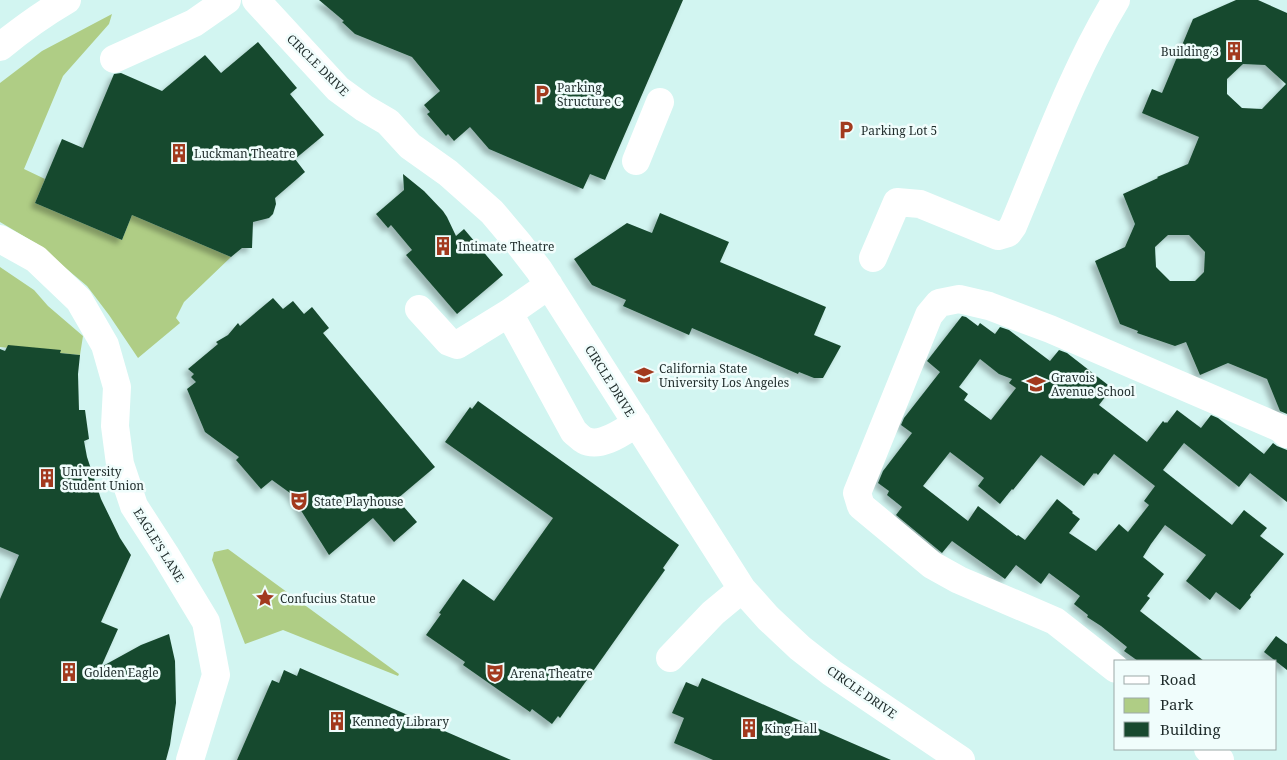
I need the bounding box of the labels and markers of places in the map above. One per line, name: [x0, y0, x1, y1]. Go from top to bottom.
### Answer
building icon: Building 3: [1223, 40, 1245, 62]
place label: Building 3: [1161, 43, 1219, 60]
place label: Parking Structure C: [557, 79, 621, 110]
parking icon: Parking Structure C: [531, 83, 553, 105]
parking icon: Parking Lot 5: [835, 119, 857, 141]
place label: Parking Lot 5: [861, 122, 937, 139]
building icon: Luckman Theatre: [168, 142, 190, 164]
place label: Luckman Theatre: [194, 145, 295, 162]
building icon: Intimate Theatre: [432, 235, 454, 257]
place label: Intimate Theatre: [458, 238, 555, 255]
place label: California State University Los Angeles: [659, 360, 789, 391]
school or university icon: California State University Los Angeles: [633, 364, 655, 386]
place label: Gravois Avenue School: [1051, 369, 1135, 400]
school or university icon: Gravois Avenue School: [1025, 373, 1047, 395]
place label: University Student Union: [62, 463, 144, 494]
building icon: University Student Union: [36, 467, 58, 489]
theatre icon: State Playhouse: [288, 490, 310, 512]
place label: State Playhouse: [314, 493, 404, 510]
place icon: Confucius Statue: [254, 587, 276, 609]
place label: Confucius Statue: [280, 590, 376, 607]
building icon: Golden Eagle: [58, 661, 80, 683]
theatre icon: Arena Theatre: [484, 662, 506, 684]
place label: Golden Eagle: [84, 664, 159, 681]
place label: Arena Theatre: [510, 665, 593, 682]
building icon: Kennedy Library: [326, 710, 348, 732]
place label: Kennedy Library: [352, 713, 449, 730]
building icon: King Hall: [738, 717, 760, 739]
place label: King Hall: [764, 720, 818, 737]

